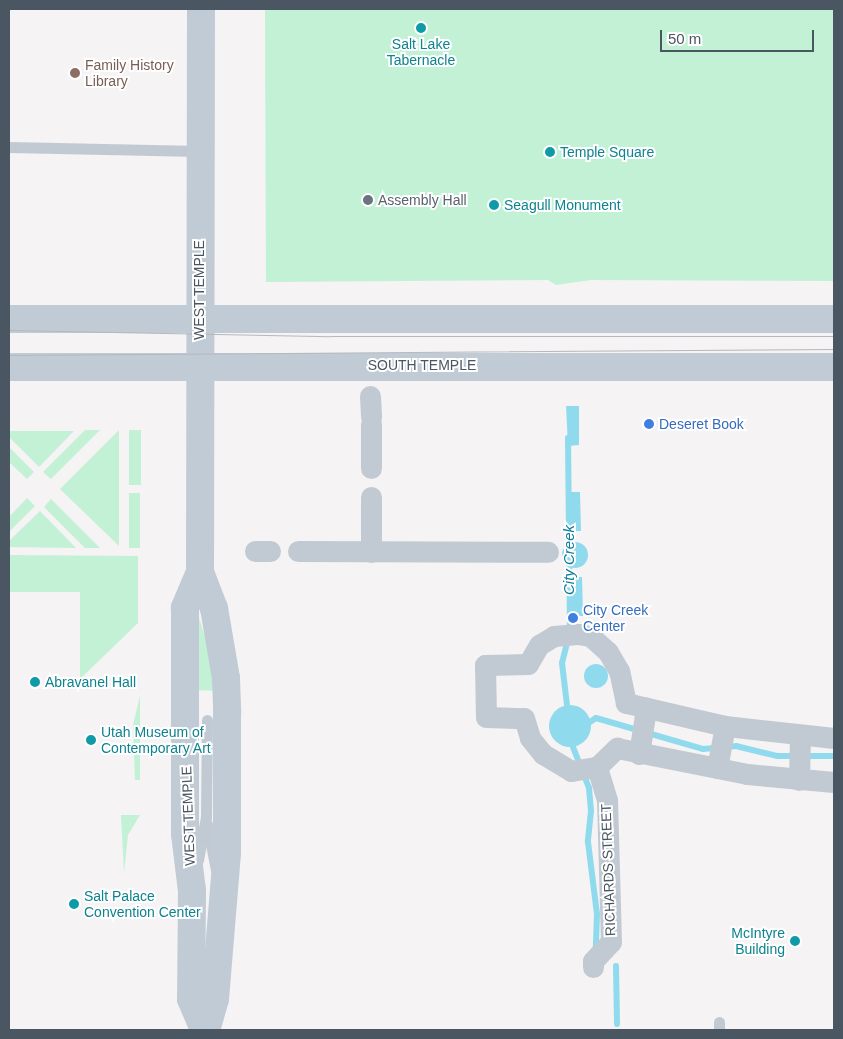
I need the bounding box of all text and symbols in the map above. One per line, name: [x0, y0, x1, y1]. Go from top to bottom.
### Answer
scale bar: [663, 20, 817, 52]
marker: Salt Lake Tabernacle: [415, 22, 427, 34]
text: 50 m: [668, 30, 701, 47]
place label: Salt Lake Tabernacle: [387, 36, 455, 68]
place label: Family History Library: [85, 57, 174, 90]
marker: Family History Library: [69, 67, 81, 79]
place label: Temple Square: [560, 144, 654, 160]
marker: Temple Square: [544, 146, 556, 158]
place label: Assembly Hall: [378, 192, 467, 208]
marker: Assembly Hall: [362, 194, 374, 206]
place label: Seagull Monument: [504, 197, 621, 213]
marker: Seagull Monument: [488, 199, 500, 211]
street label: WEST TEMPLE: [191, 240, 207, 340]
street label: SOUTH TEMPLE: [368, 357, 476, 373]
place label: Deseret Book: [659, 416, 744, 432]
marker: Deseret Book: [643, 418, 655, 430]
water label: City Creek: [560, 525, 578, 595]
place label: City Creek Center: [583, 602, 648, 634]
marker: City Creek Center: [567, 612, 579, 624]
place label: Abravanel Hall: [45, 674, 136, 690]
marker: Abravanel Hall: [29, 676, 41, 688]
place label: Utah Museum of Contemporary Art: [101, 724, 211, 756]
marker: Utah Museum of Contemporary Art: [85, 734, 97, 746]
street label: WEST TEMPLE: [178, 766, 198, 866]
street label: RICHARDS STREET: [597, 804, 619, 936]
place label: Salt Palace Convention Center: [84, 888, 201, 920]
marker: Salt Palace Convention Center: [68, 898, 80, 910]
place label: McIntyre Building: [731, 925, 785, 958]
marker: McIntyre Building: [789, 935, 801, 947]

